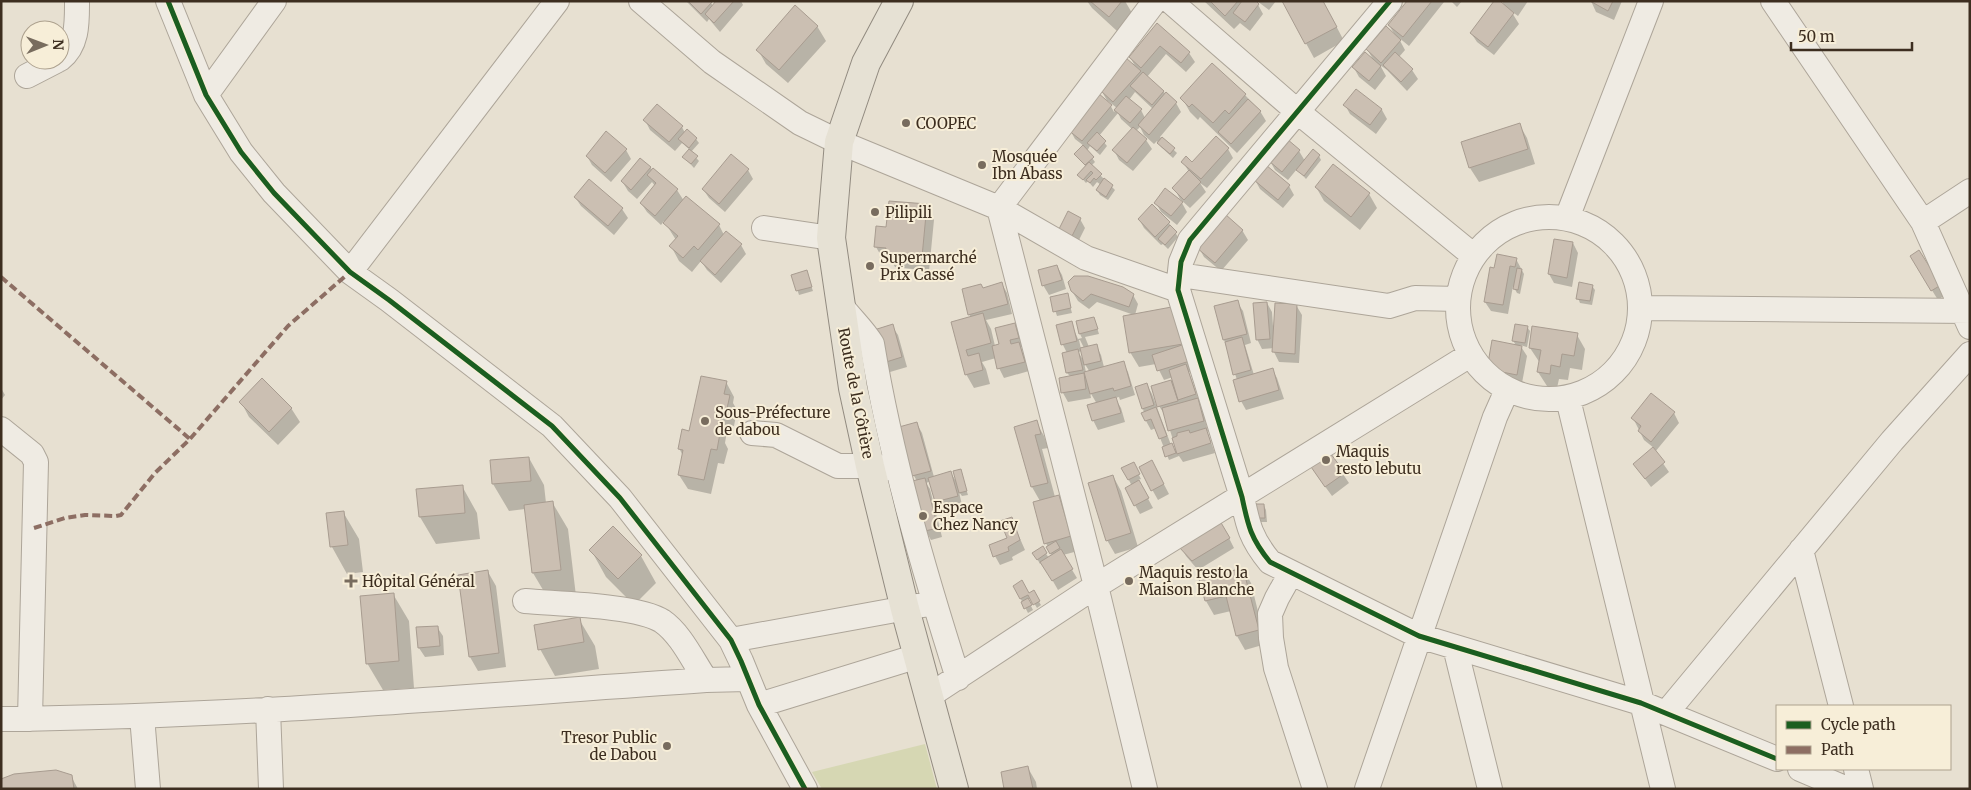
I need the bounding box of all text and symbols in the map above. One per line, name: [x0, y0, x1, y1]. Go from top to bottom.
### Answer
north arrow: [20, 20, 70, 70]
scale bar: [1791, 20, 1912, 52]
text: 50 m: [1798, 27, 1835, 46]
text: N: [49, 39, 67, 50]
place label: COOPEC: [916, 114, 977, 133]
marker: COOPEC: [900, 117, 912, 129]
place label: Mosquée Ibn Abass: [992, 147, 1063, 183]
marker: Mosquée Ibn Abass: [976, 159, 988, 171]
place label: Pilipili: [885, 203, 932, 222]
marker: Pilipili: [869, 206, 881, 218]
place label: Supermarché Prix Cassé: [880, 248, 977, 284]
marker: Supermarché Prix Cassé: [864, 260, 876, 272]
street label: Route de la Côtière: [834, 326, 878, 460]
place label: Sous-Préfecture de dabou: [715, 403, 830, 439]
marker: Sous-Préfecture de dabou: [699, 415, 711, 427]
place label: Maquis resto lebutu: [1336, 442, 1422, 478]
marker: Maquis resto lebutu: [1320, 454, 1332, 466]
place label: Espace Chez Nancy: [933, 498, 1018, 534]
marker: Espace Chez Nancy: [917, 510, 929, 522]
place label: Maquis resto la Maison Blanche: [1139, 563, 1254, 599]
place label: Hôpital Général: [362, 572, 475, 591]
marker: Hôpital Général: [344, 574, 358, 588]
marker: Maquis resto la Maison Blanche: [1123, 575, 1135, 587]
legend: [1776, 705, 1951, 770]
text: Cycle path: [1821, 715, 1896, 734]
place label: Tresor Public de Dabou: [561, 728, 657, 764]
marker: Tresor Public de Dabou: [661, 740, 673, 752]
text: Path: [1821, 740, 1854, 759]

